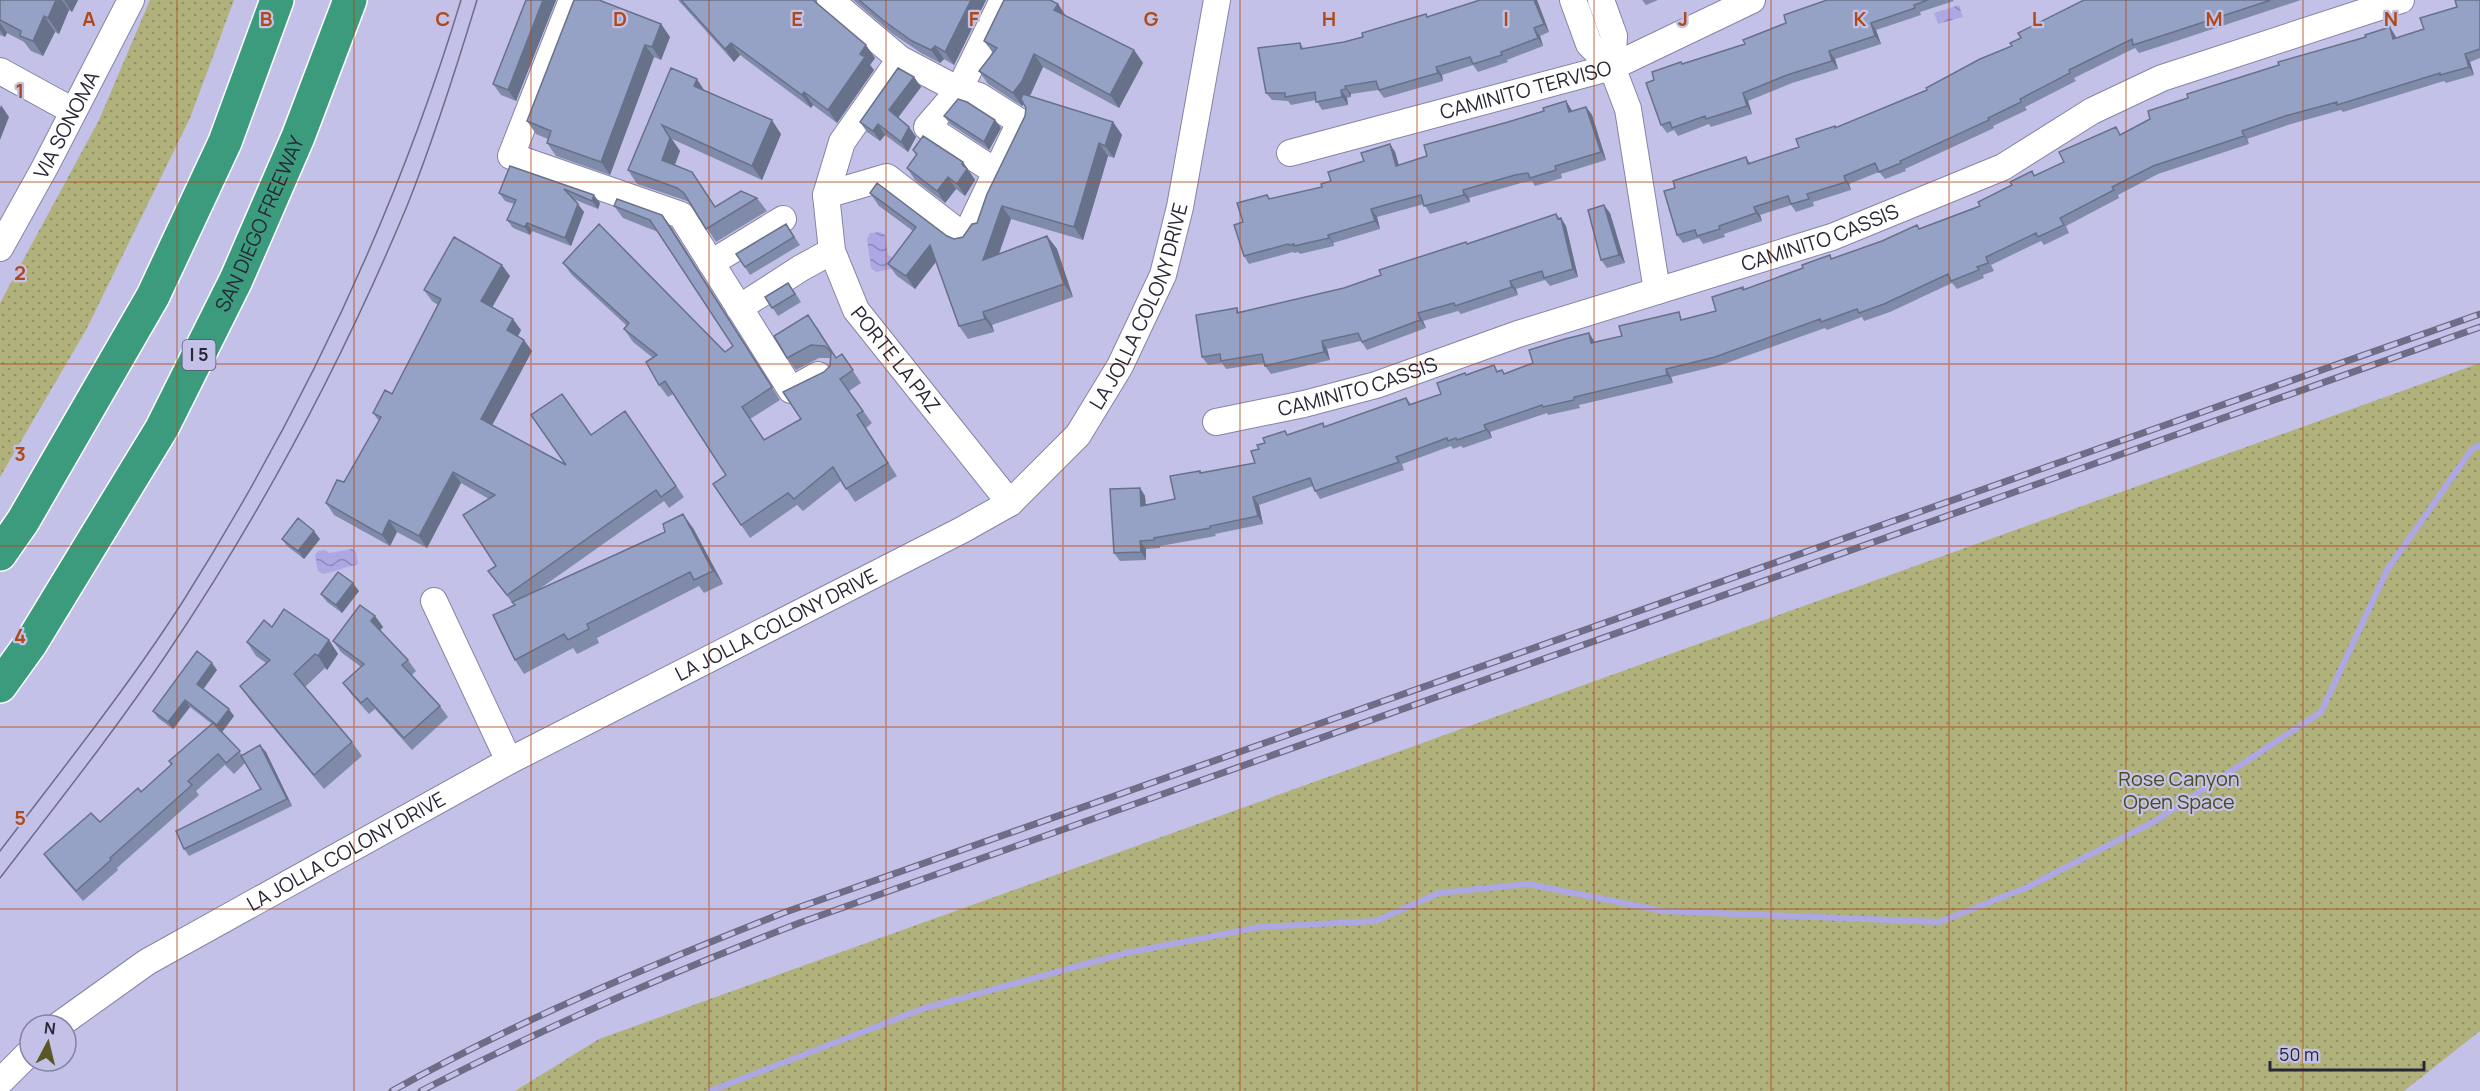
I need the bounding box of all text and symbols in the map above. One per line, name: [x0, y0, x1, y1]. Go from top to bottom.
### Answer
text: A: [82, 5, 96, 32]
text: B: [260, 5, 273, 32]
text: C: [436, 5, 450, 32]
text: D: [613, 5, 627, 32]
text: E: [791, 5, 803, 32]
text: F: [969, 5, 980, 32]
text: G: [1144, 5, 1159, 32]
text: H: [1322, 5, 1336, 32]
text: I: [1503, 5, 1509, 32]
text: J: [1678, 5, 1688, 32]
text: K: [1854, 5, 1867, 32]
text: L: [2032, 5, 2043, 32]
text: M: [2205, 5, 2223, 32]
text: N: [2384, 5, 2398, 32]
street label: CAMINITO TERVISO: [1437, 54, 1614, 125]
street label: VIA SONOMA: [27, 66, 105, 183]
text: 1: [16, 77, 24, 104]
street label: SAN DIEGO FREEWAY: [208, 131, 310, 316]
street label: CAMINITO CASSIS: [1738, 197, 1902, 277]
street label: LA JOLLA COLONY DRIVE: [1083, 200, 1194, 414]
text: 2: [14, 259, 26, 286]
street label: PORTE LA PAZ: [845, 300, 947, 418]
road number: I 5: [182, 340, 216, 370]
street label: CAMINITO CASSIS: [1275, 350, 1441, 422]
text: 3: [14, 440, 26, 467]
street label: LA JOLLA COLONY DRIVE: [670, 562, 881, 687]
text: 4: [14, 622, 26, 649]
park label: Rose Canyon Open Space: [2118, 765, 2240, 815]
street label: LA JOLLA COLONY DRIVE: [242, 785, 450, 917]
text: 5: [14, 804, 26, 831]
north arrow: [18, 1013, 78, 1073]
text: N: [43, 1016, 57, 1040]
scale bar: [2270, 1034, 2424, 1072]
text: 50 m: [2279, 1042, 2319, 1066]

